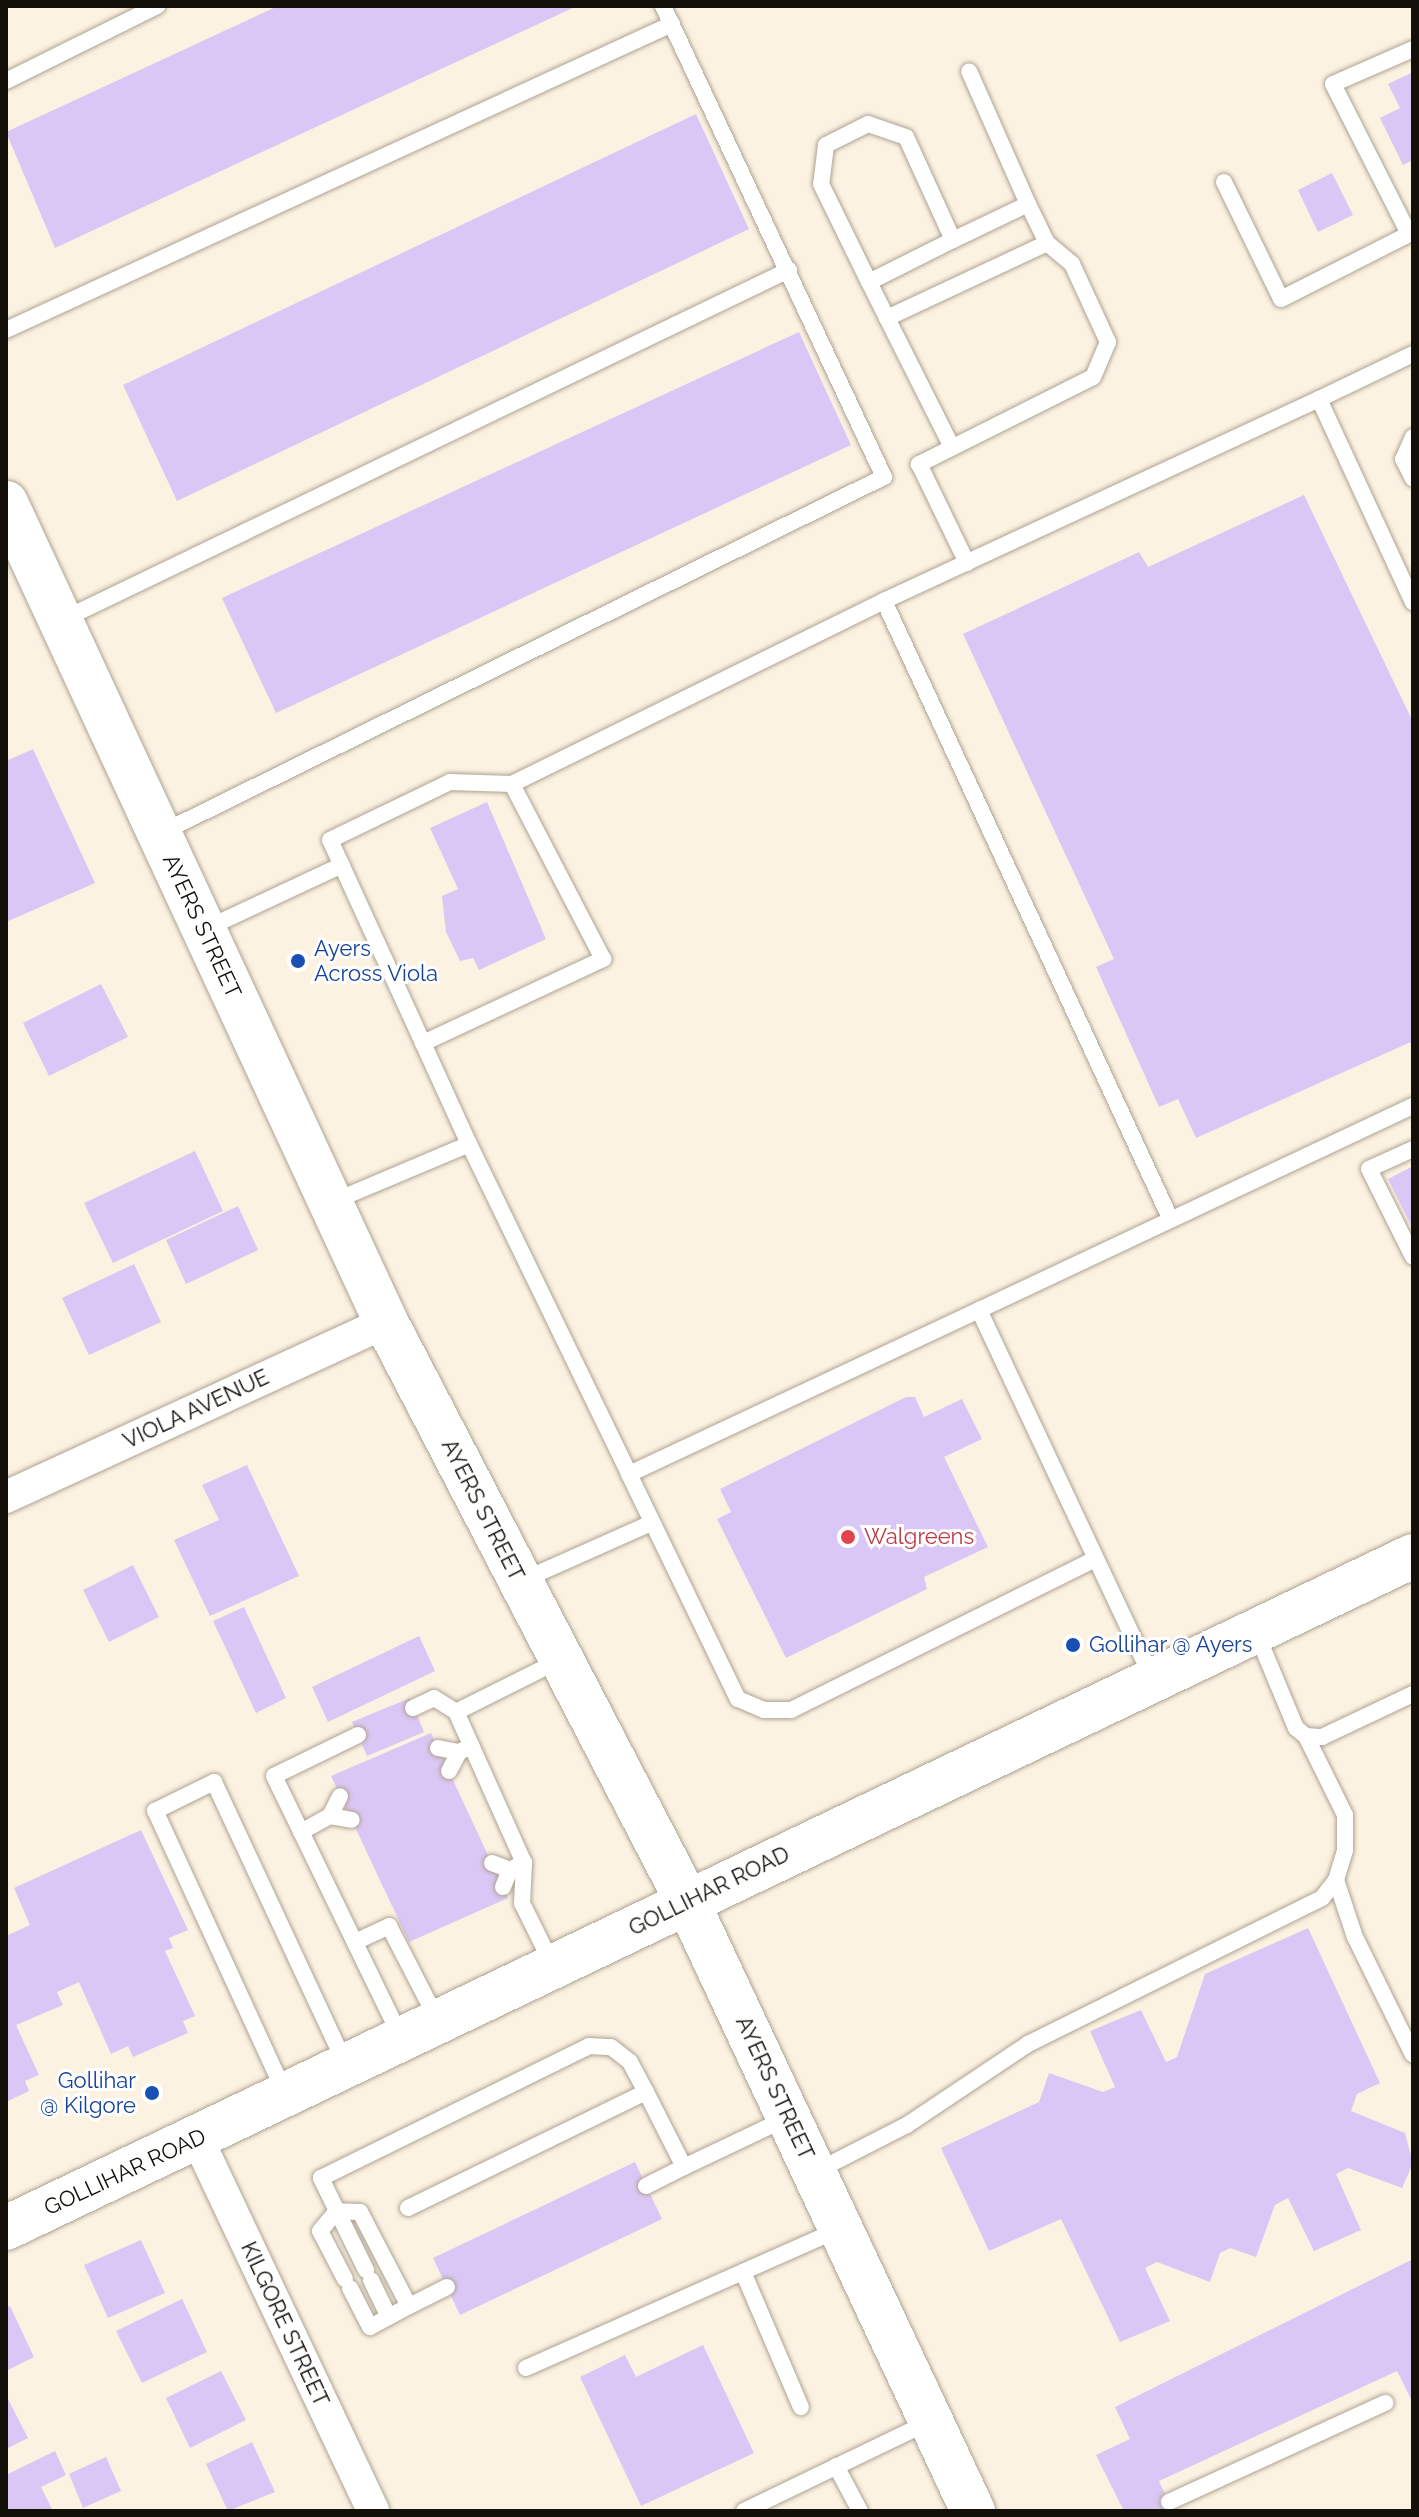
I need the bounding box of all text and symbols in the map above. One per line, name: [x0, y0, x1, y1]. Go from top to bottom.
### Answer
street label: AYERS STREET: [157, 850, 247, 1002]
place label: Ayers Across Viola: [314, 935, 439, 986]
marker: Ayers Across Viola: [289, 952, 307, 970]
street label: VIOLA AVENUE: [118, 1363, 274, 1455]
street label: AYERS STREET: [436, 1435, 530, 1585]
place label: Walgreens: [864, 1524, 974, 1550]
marker: Walgreens: [839, 1528, 857, 1546]
place label: Gollihar @ Ayers: [1089, 1632, 1254, 1658]
marker: Gollihar @ Ayers: [1064, 1636, 1082, 1654]
street label: GOLLIHAR ROAD: [624, 1841, 794, 1941]
street label: AYERS STREET: [730, 2012, 820, 2164]
place label: Gollihar @ Kilgore: [40, 2067, 136, 2118]
marker: Gollihar @ Kilgore: [143, 2084, 161, 2102]
street label: GOLLIHAR ROAD: [40, 2123, 210, 2221]
street label: KILGORE STREET: [235, 2237, 335, 2411]

